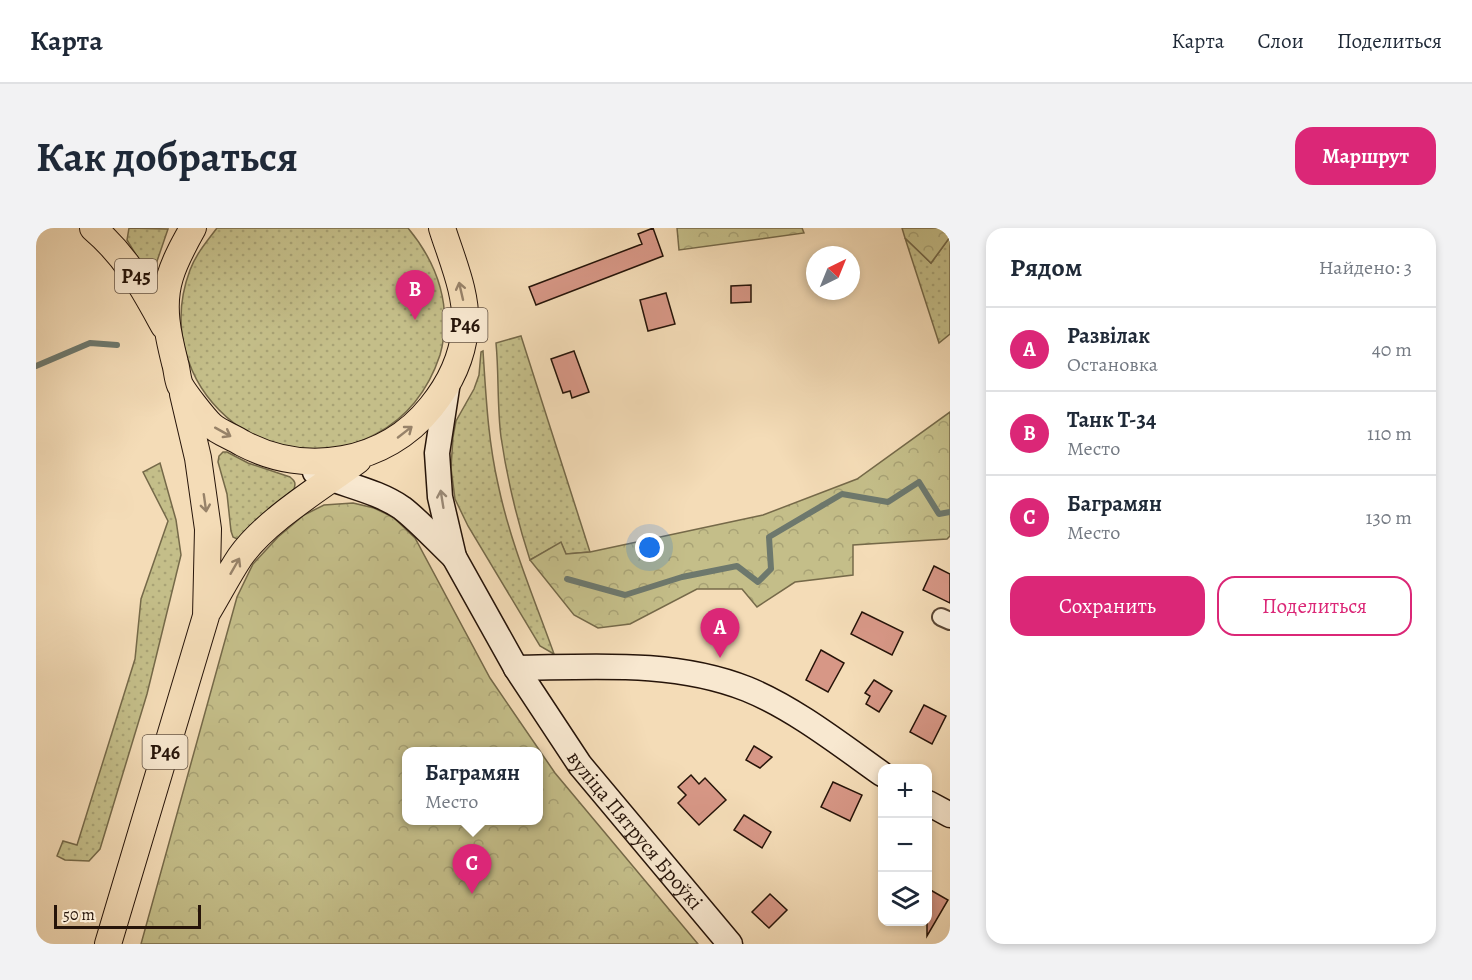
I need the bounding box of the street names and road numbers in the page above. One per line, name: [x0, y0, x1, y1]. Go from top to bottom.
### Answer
road number: Р45: [115, 259, 157, 293]
road number: Р46: [442, 308, 488, 342]
road number: Р46: [142, 735, 188, 769]
street label: вуліца Пятруся Броўкі: [560, 745, 709, 916]

